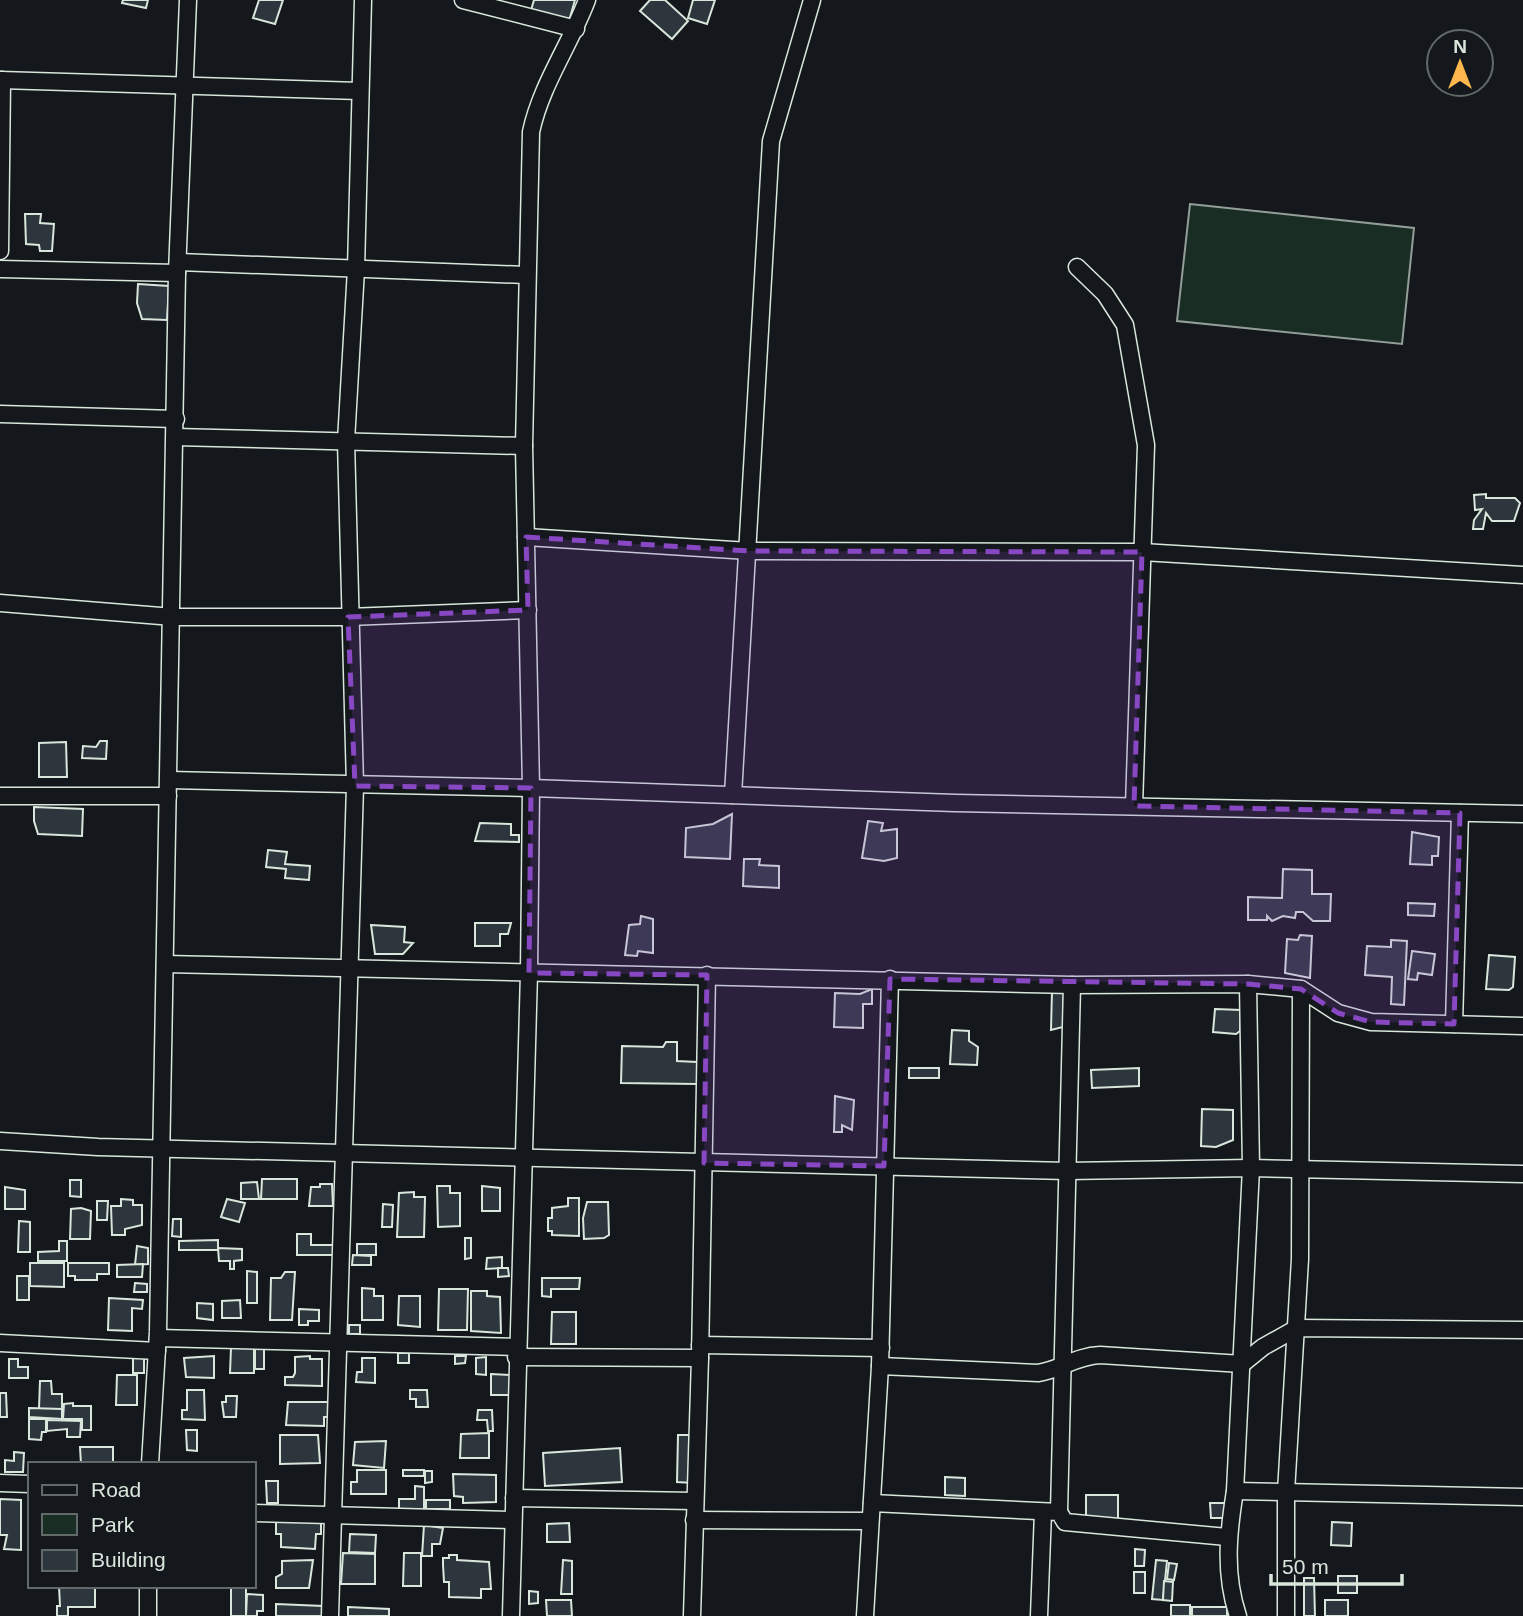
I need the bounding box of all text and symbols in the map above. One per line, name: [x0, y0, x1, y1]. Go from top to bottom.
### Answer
north arrow: [1425, 28, 1495, 98]
text: N: [1453, 36, 1467, 57]
legend: [28, 1462, 256, 1588]
text: Road: [91, 1478, 141, 1501]
text: Park: [91, 1513, 135, 1536]
scale bar: [1271, 1542, 1402, 1586]
text: Building: [91, 1548, 166, 1571]
text: 50 m: [1282, 1555, 1329, 1578]

